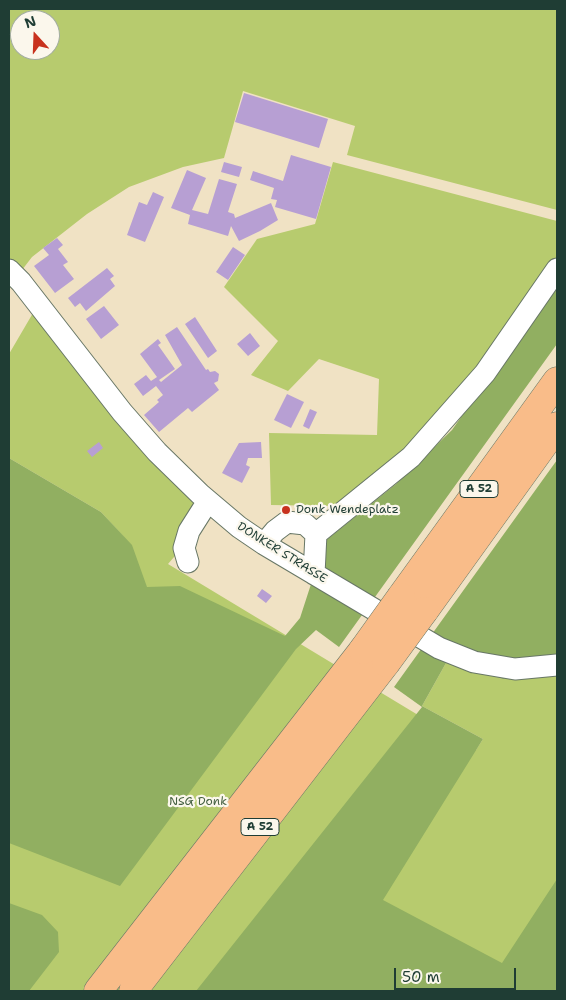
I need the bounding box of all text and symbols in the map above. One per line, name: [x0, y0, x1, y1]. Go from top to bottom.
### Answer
north arrow: [10, 10, 60, 60]
text: N: [22, 11, 39, 32]
road number: A 52: [460, 480, 498, 498]
place label: Donk Wendeplatz: [296, 503, 399, 517]
marker: Donk Wendeplatz: [280, 504, 292, 516]
street label: DONKER STRASSE: [234, 519, 330, 587]
park label: NSG Donk: [169, 795, 227, 809]
road number: A 52: [241, 819, 279, 836]
scale bar: [396, 958, 518, 990]
text: 50 m: [402, 967, 440, 987]

